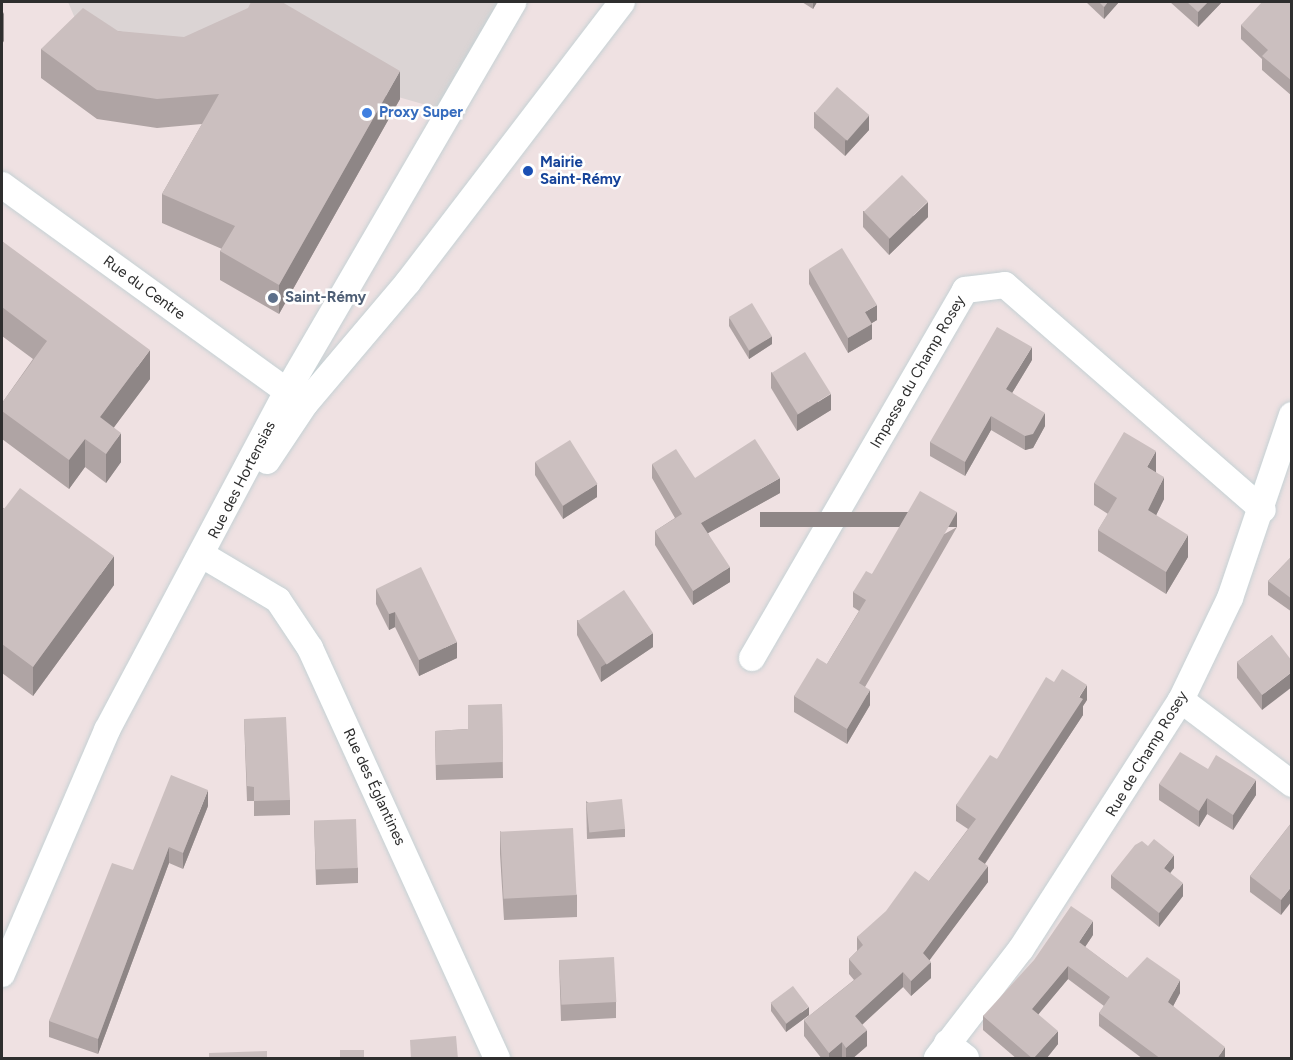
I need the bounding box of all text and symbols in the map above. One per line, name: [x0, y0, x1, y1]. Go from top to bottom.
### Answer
place label: Proxy Super: [379, 104, 463, 122]
marker: Proxy Super: [360, 106, 374, 120]
place label: Mairie Saint-Rémy: [540, 153, 621, 188]
marker: Mairie Saint-Rémy: [521, 164, 535, 178]
street label: Rue du Centre: [100, 252, 188, 324]
place label: Saint-Rémy: [285, 289, 366, 307]
marker: Saint-Rémy: [266, 291, 280, 305]
street label: Impasse du Champ Rosey: [867, 292, 969, 452]
street label: Rue des Hortensias: [205, 418, 279, 542]
street label: Rue de Champ Rosey: [1102, 688, 1192, 820]
street label: Rue des Églantines: [339, 726, 409, 848]

